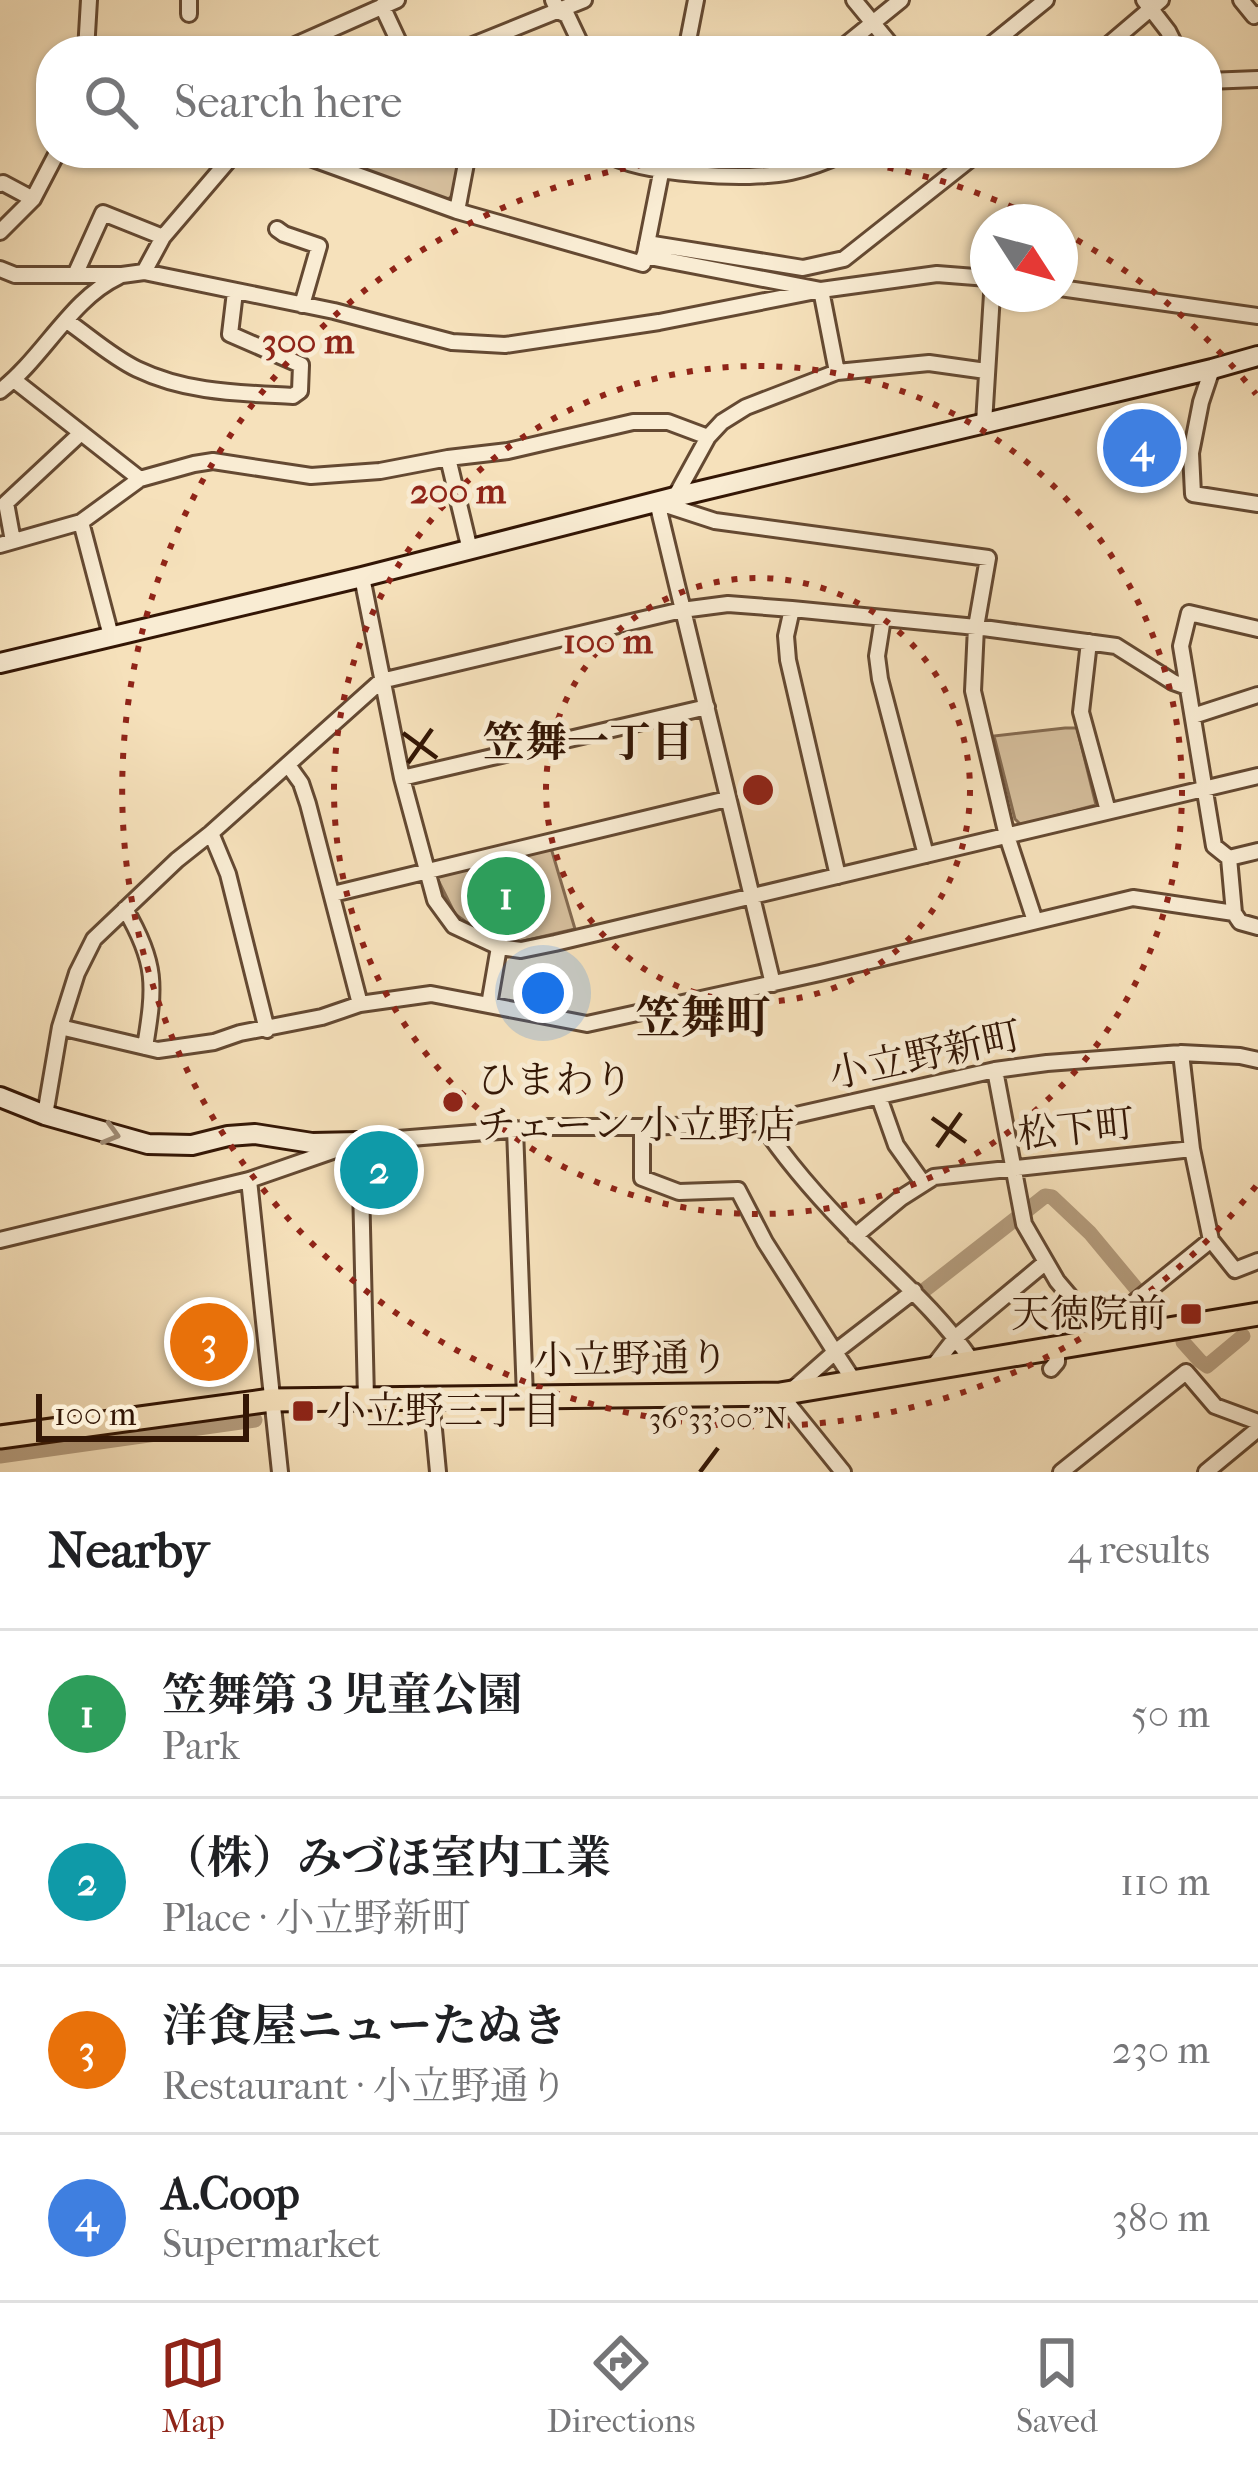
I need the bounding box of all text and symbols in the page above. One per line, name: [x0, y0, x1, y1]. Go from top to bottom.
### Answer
search box: [36, 36, 1222, 168]
icon: search: [78, 69, 144, 135]
text: Search here: [174, 76, 402, 129]
north arrow: [970, 204, 1078, 312]
text: 300 m: [262, 320, 355, 362]
pin: 4: [1103, 403, 1181, 493]
text: 200 m: [410, 470, 507, 512]
text: 100 m: [563, 620, 654, 662]
district label: 笠舞一丁目: [483, 718, 693, 767]
centre of rings: [737, 769, 779, 811]
pin: 1: [467, 851, 545, 941]
your location: [513, 963, 573, 1023]
district label: 笠舞町: [635, 992, 771, 1045]
street label: 小立野新町: [825, 1012, 1025, 1098]
place label: ひまわり チェーン 小立野店: [477, 1057, 795, 1148]
marker: ひまわり チェーン 小立野店: [440, 1089, 466, 1115]
street label: 松下町: [1015, 1100, 1137, 1158]
one-way arrow: [100, 1119, 121, 1144]
pin: 2: [340, 1125, 418, 1215]
place label: 天徳院前: [1011, 1291, 1167, 1337]
pin: 3: [170, 1297, 248, 1387]
marker: 天徳院前: [1178, 1301, 1204, 1327]
street label: 小立野通り: [533, 1334, 729, 1384]
scale bar: [36, 1388, 249, 1441]
place label: 小立野三丁目: [327, 1388, 561, 1434]
text: 100 m: [54, 1395, 137, 1434]
marker: 小立野三丁目: [290, 1398, 316, 1424]
text: 36°33'00"N: [649, 1401, 787, 1436]
text: Nearby: [48, 1520, 209, 1580]
text: 4 results: [1068, 1527, 1210, 1573]
text: 笠舞第３児童公園: [162, 1669, 522, 1722]
text: 1: [80, 1691, 94, 1737]
text: 50 m: [1131, 1691, 1210, 1737]
text: Park: [162, 1723, 240, 1769]
text: （株）みづほ室内工業: [162, 1832, 611, 1885]
text: 2: [77, 1859, 97, 1905]
text: 110 m: [1120, 1859, 1210, 1905]
text: Place · 小立野新町: [162, 1895, 470, 1941]
text: 洋食屋ニューたぬき: [162, 2000, 567, 2053]
text: 3: [79, 2027, 95, 2073]
text: 230 m: [1112, 2027, 1210, 2073]
text: Restaurant · 小立野通り: [162, 2063, 568, 2109]
text: A.Coop: [162, 2168, 300, 2221]
text: 4: [75, 2195, 99, 2241]
text: 380 m: [1112, 2195, 1210, 2241]
text: Supermarket: [162, 2221, 381, 2267]
tab: Map: [160, 2330, 226, 2441]
tab: Directions: [547, 2330, 695, 2441]
tab: Saved: [1016, 2330, 1098, 2441]

